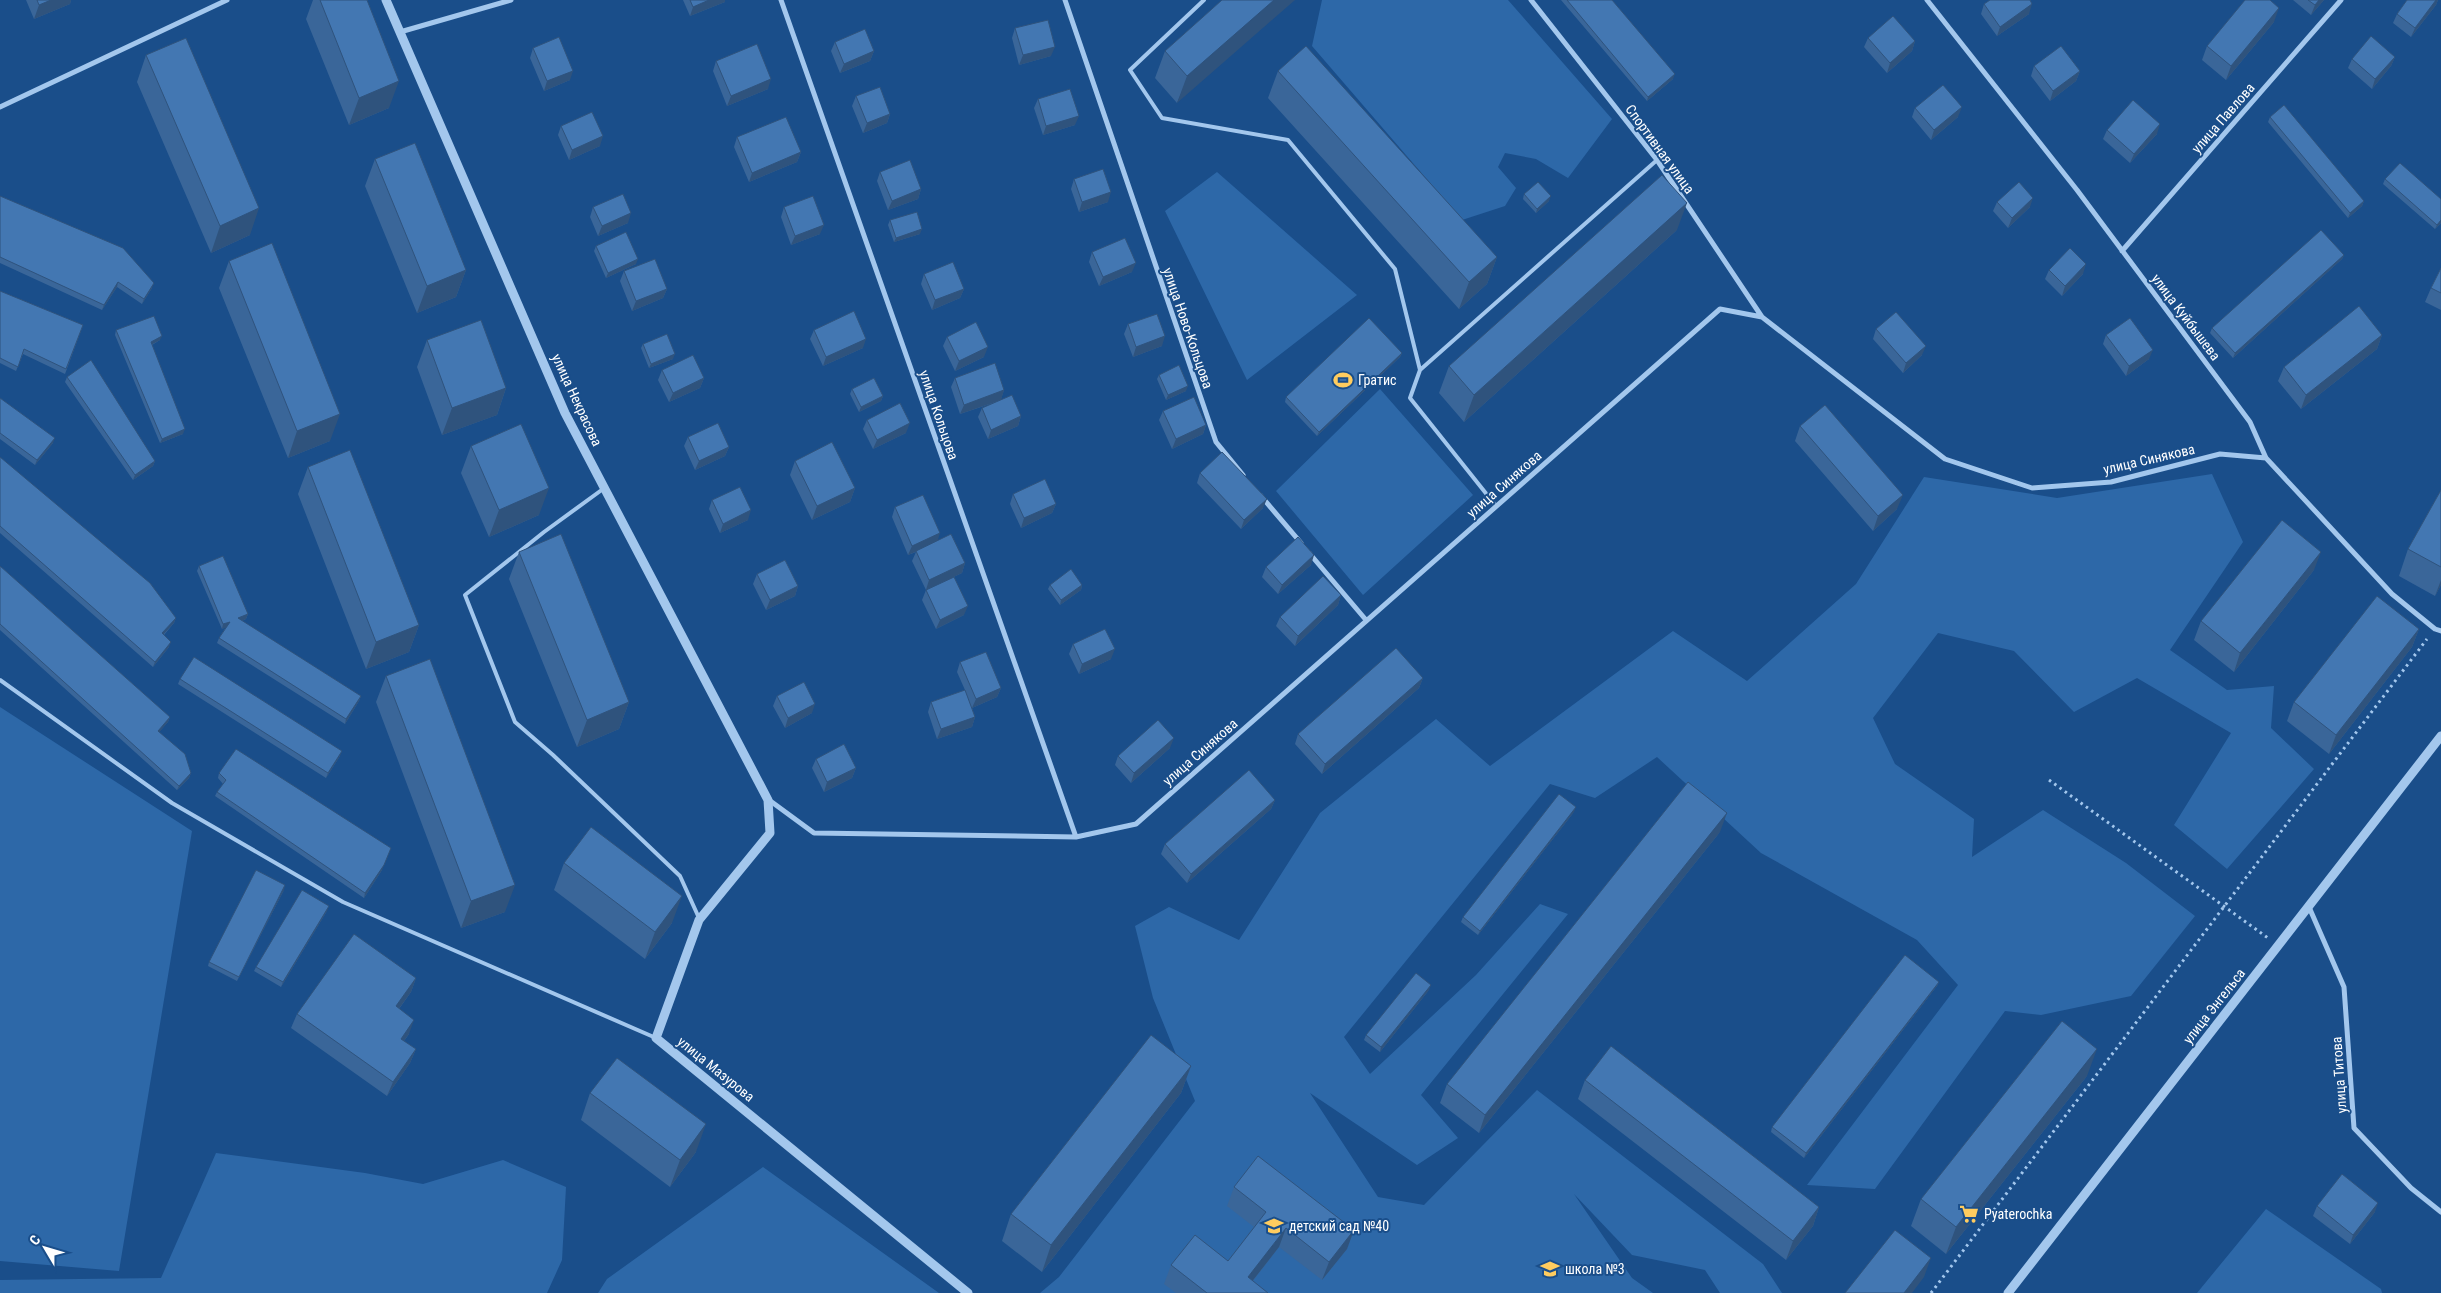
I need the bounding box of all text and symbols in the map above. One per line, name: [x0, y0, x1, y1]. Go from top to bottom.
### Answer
street label: улица Павлова: [2188, 80, 2258, 156]
street label: Спортивная улица: [1622, 101, 1698, 197]
street label: улица Ново-Кольцова: [1160, 265, 1216, 391]
street label: улица Куйбышева: [2148, 271, 2224, 363]
street label: улица Некрасова: [549, 351, 605, 449]
street label: улица Кольцова: [916, 368, 962, 462]
sports icon: Гратис: [1332, 369, 1354, 391]
place label: Гратис: [1358, 372, 1397, 388]
street label: улица Синякова: [2102, 441, 2196, 477]
street label: улица Синякова: [1464, 447, 1544, 521]
street label: улица Синякова: [1160, 715, 1240, 789]
street label: улица Энгельса: [2180, 965, 2248, 1047]
street label: улица Мазурова: [674, 1033, 758, 1105]
street label: улица Титова: [2328, 1036, 2350, 1114]
supermarket icon: Pyaterochka: [1958, 1203, 1980, 1225]
place label: Pyaterochka: [1984, 1206, 2052, 1222]
school or university icon: детский сад №40: [1263, 1215, 1285, 1237]
place label: детский сад №40: [1289, 1218, 1389, 1234]
north arrow: [20, 1223, 70, 1273]
text: С: [26, 1232, 44, 1248]
school or university icon: школа №3: [1539, 1258, 1561, 1280]
place label: школа №3: [1565, 1261, 1625, 1277]

